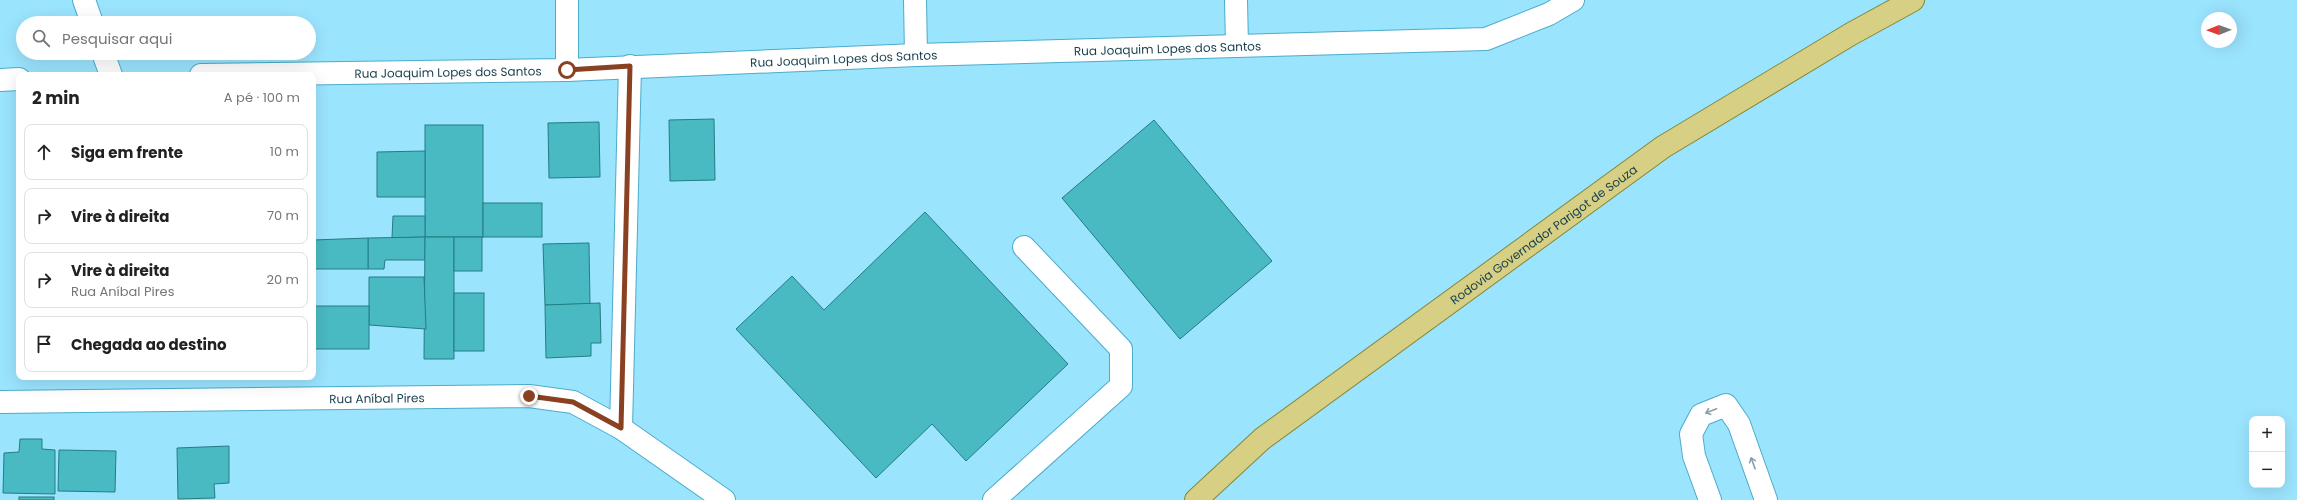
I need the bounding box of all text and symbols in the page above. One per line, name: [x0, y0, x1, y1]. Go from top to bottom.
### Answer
north arrow: [2201, 12, 2237, 48]
search box: [16, 16, 316, 60]
icon: search: [30, 27, 52, 49]
text: Pesquisar aqui: [62, 28, 172, 49]
street label: Rua Joaquim Lopes dos Santos: [1074, 37, 1261, 59]
street label: Rua Joaquim Lopes dos Santos: [750, 46, 938, 71]
route start: [558, 61, 576, 79]
street label: Rua Joaquim Lopes dos Santos: [354, 62, 542, 81]
text: 2 min: [32, 86, 80, 110]
text: A pé · 100 m: [224, 88, 300, 107]
icon: ahead: [33, 141, 55, 163]
text: Siga em frente: [71, 142, 183, 163]
text: 10 m: [270, 142, 299, 161]
street label: Rodovia Governador Parigot de Souza: [1446, 160, 1640, 308]
icon: right: [33, 205, 55, 227]
text: Vire à direita: [71, 206, 170, 227]
text: 70 m: [267, 206, 299, 225]
text: Vire à direita: [71, 260, 170, 281]
icon: right: [33, 269, 55, 291]
text: 20 m: [266, 270, 299, 289]
text: Rua Aníbal Pires: [71, 282, 174, 301]
icon: arrive: [33, 333, 55, 355]
text: Chegada ao destino: [71, 334, 227, 355]
route end: [520, 387, 538, 405]
street label: Rua Aníbal Pires: [329, 389, 425, 407]
one-way arrow: [1705, 408, 1717, 416]
map controls: [2249, 416, 2285, 488]
button: +: [2249, 416, 2285, 452]
button: −: [2249, 452, 2285, 488]
one-way arrow: [1748, 458, 1756, 470]

